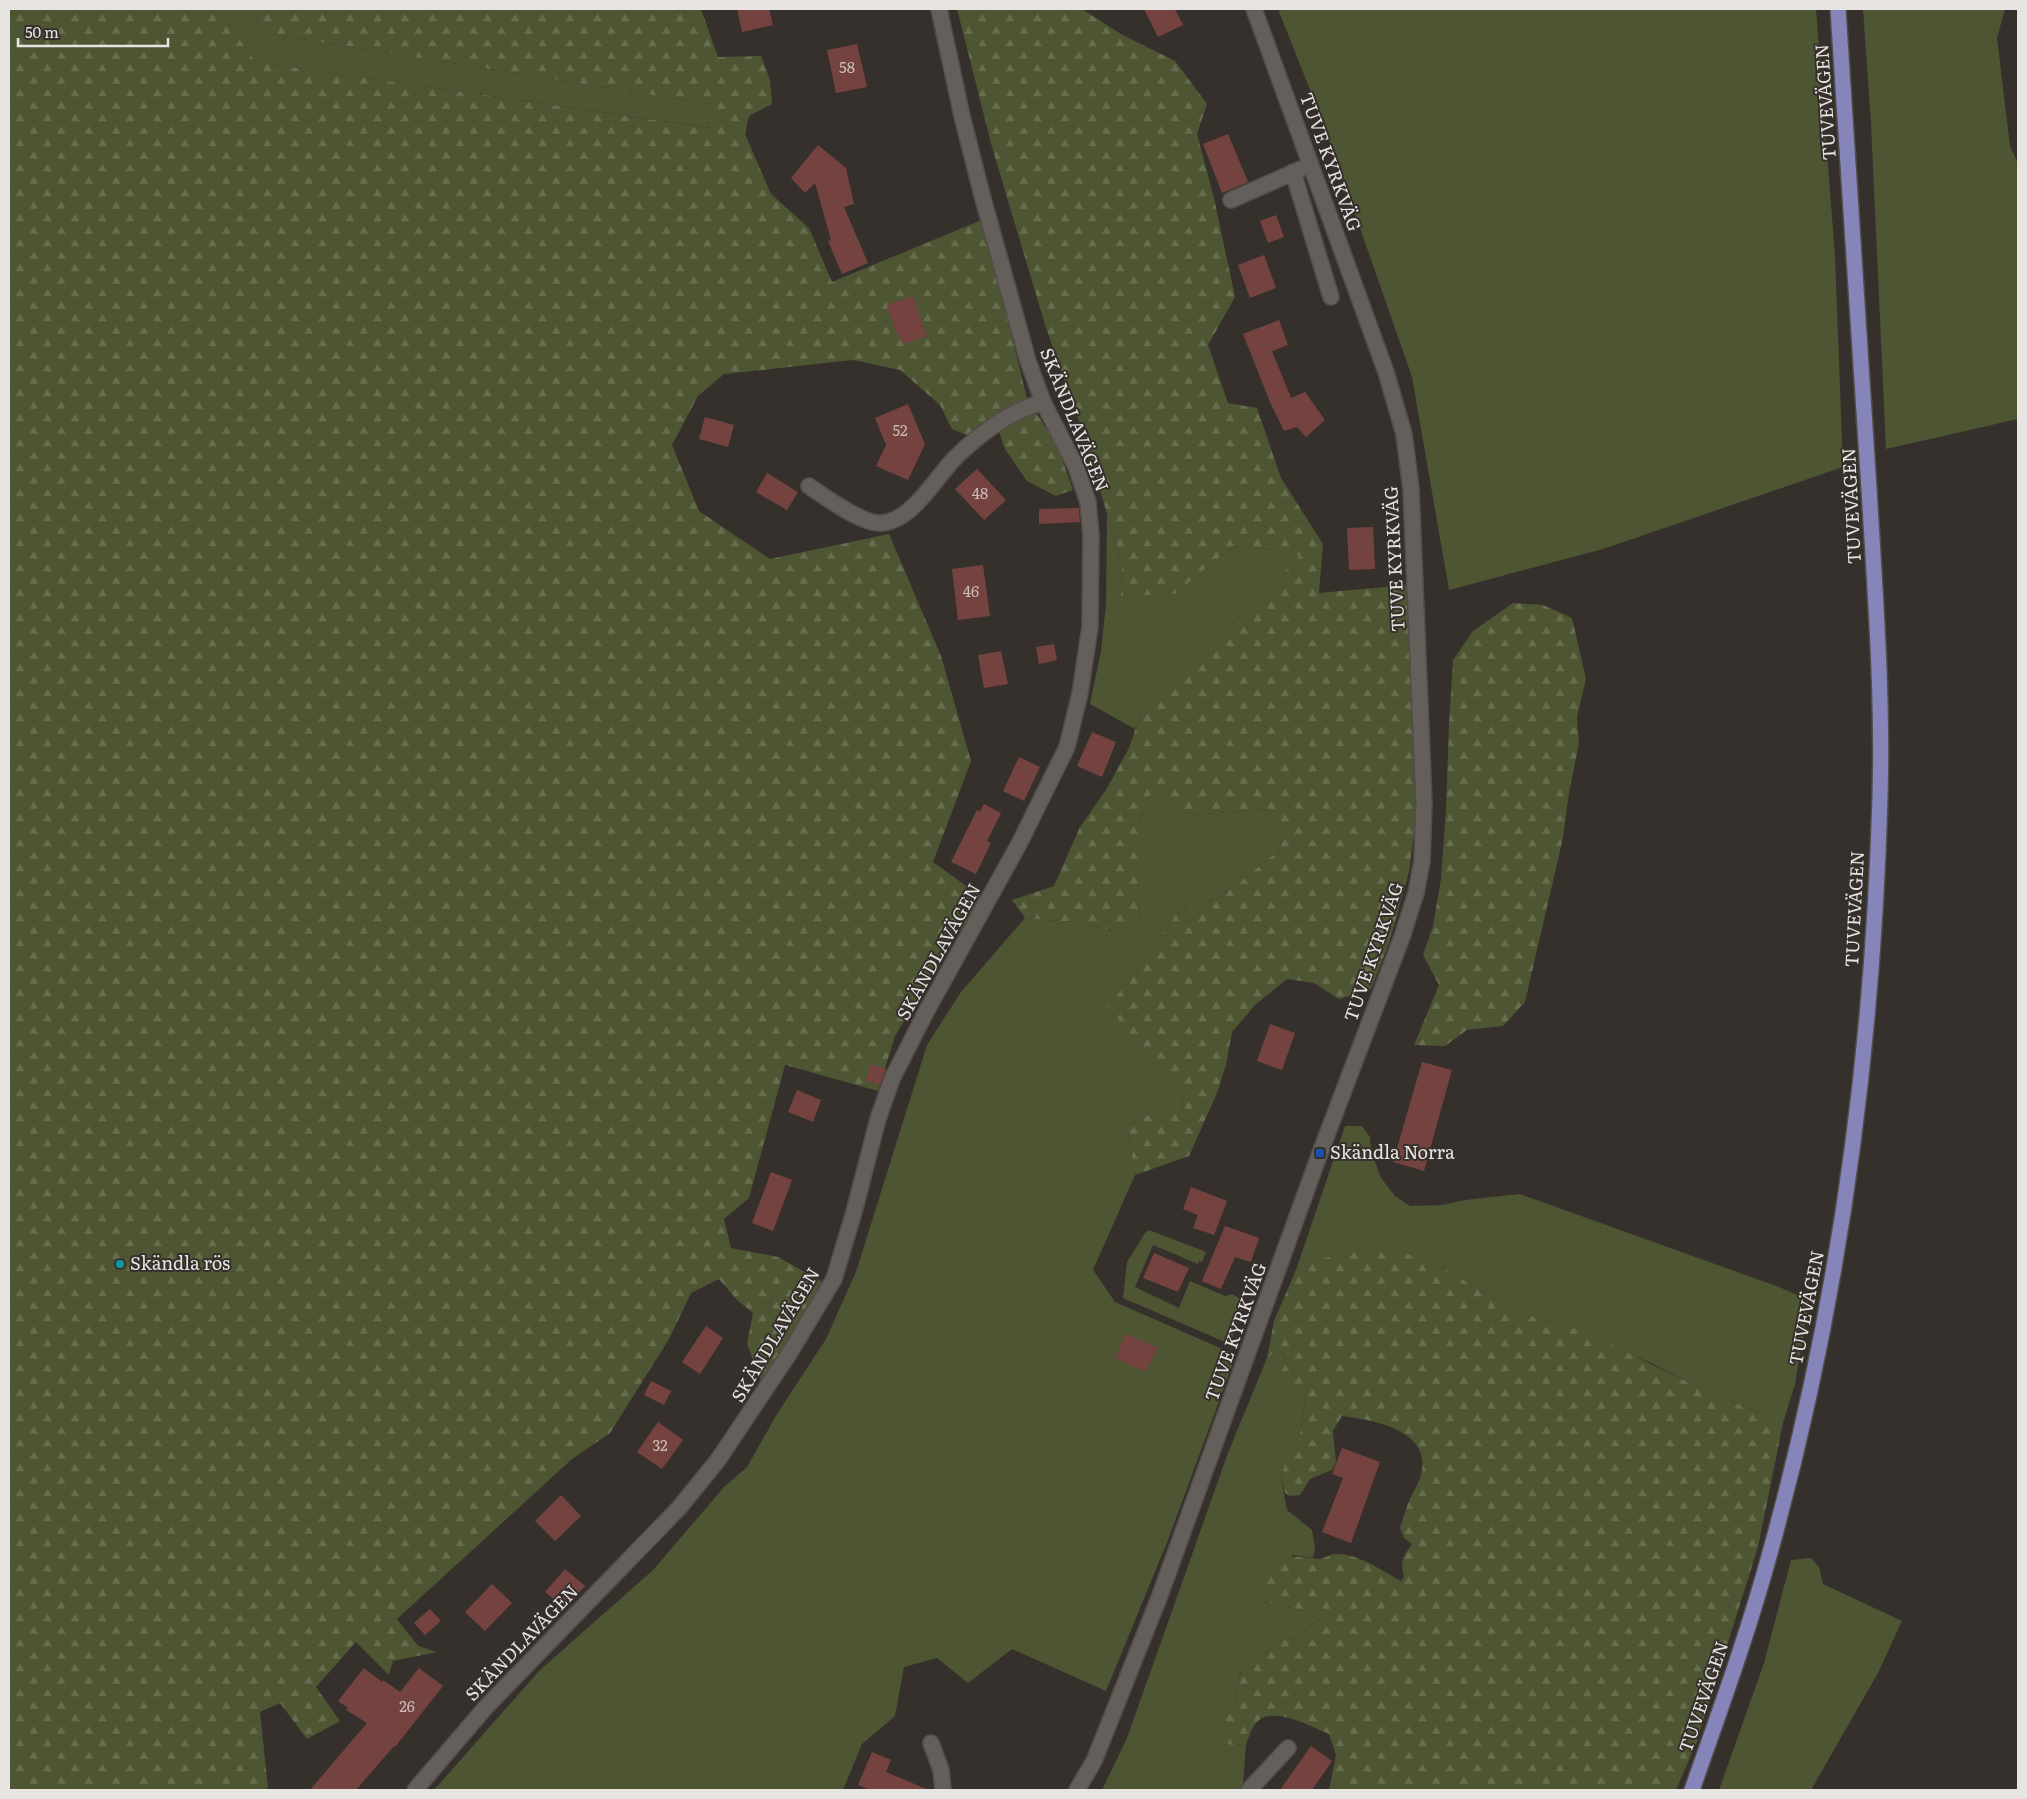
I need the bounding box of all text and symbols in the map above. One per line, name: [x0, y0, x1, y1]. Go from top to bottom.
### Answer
scale bar: [18, 15, 168, 47]
text: 50 m: [25, 20, 59, 43]
street label: TUVEVÄGEN: [1807, 43, 1842, 161]
house number: 58: [839, 55, 855, 78]
street label: TUVE KYRKVÄG: [1294, 88, 1369, 235]
street label: SKÄNDLAVÄGEN: [1034, 343, 1117, 495]
house number: 52: [892, 418, 908, 441]
street label: TUVEVÄGEN: [1834, 447, 1867, 565]
house number: 48: [972, 481, 988, 504]
street label: TUVE KYRKVÄG: [1376, 485, 1411, 633]
house number: 46: [963, 579, 979, 602]
street label: TUVEVÄGEN: [1837, 850, 1870, 968]
street label: SKÄNDLAVÄGEN: [889, 878, 987, 1025]
street label: TUVE KYRKVÄG: [1336, 878, 1409, 1025]
place label: Skändla Norra: [1330, 1138, 1455, 1165]
marker: Skändla Norra: [1314, 1147, 1326, 1159]
street label: TUVEVÄGEN: [1781, 1248, 1830, 1367]
place label: Skändla rös: [130, 1249, 230, 1276]
marker: Skändla rös: [114, 1258, 126, 1270]
street label: TUVE KYRKVÄG: [1197, 1258, 1272, 1405]
street label: SKÄNDLAVÄGEN: [724, 1262, 826, 1407]
house number: 32: [652, 1433, 668, 1456]
street label: SKÄNDLAVÄGEN: [458, 1578, 584, 1706]
street label: TUVEVÄGEN: [1671, 1637, 1734, 1756]
house number: 26: [399, 1694, 415, 1717]

